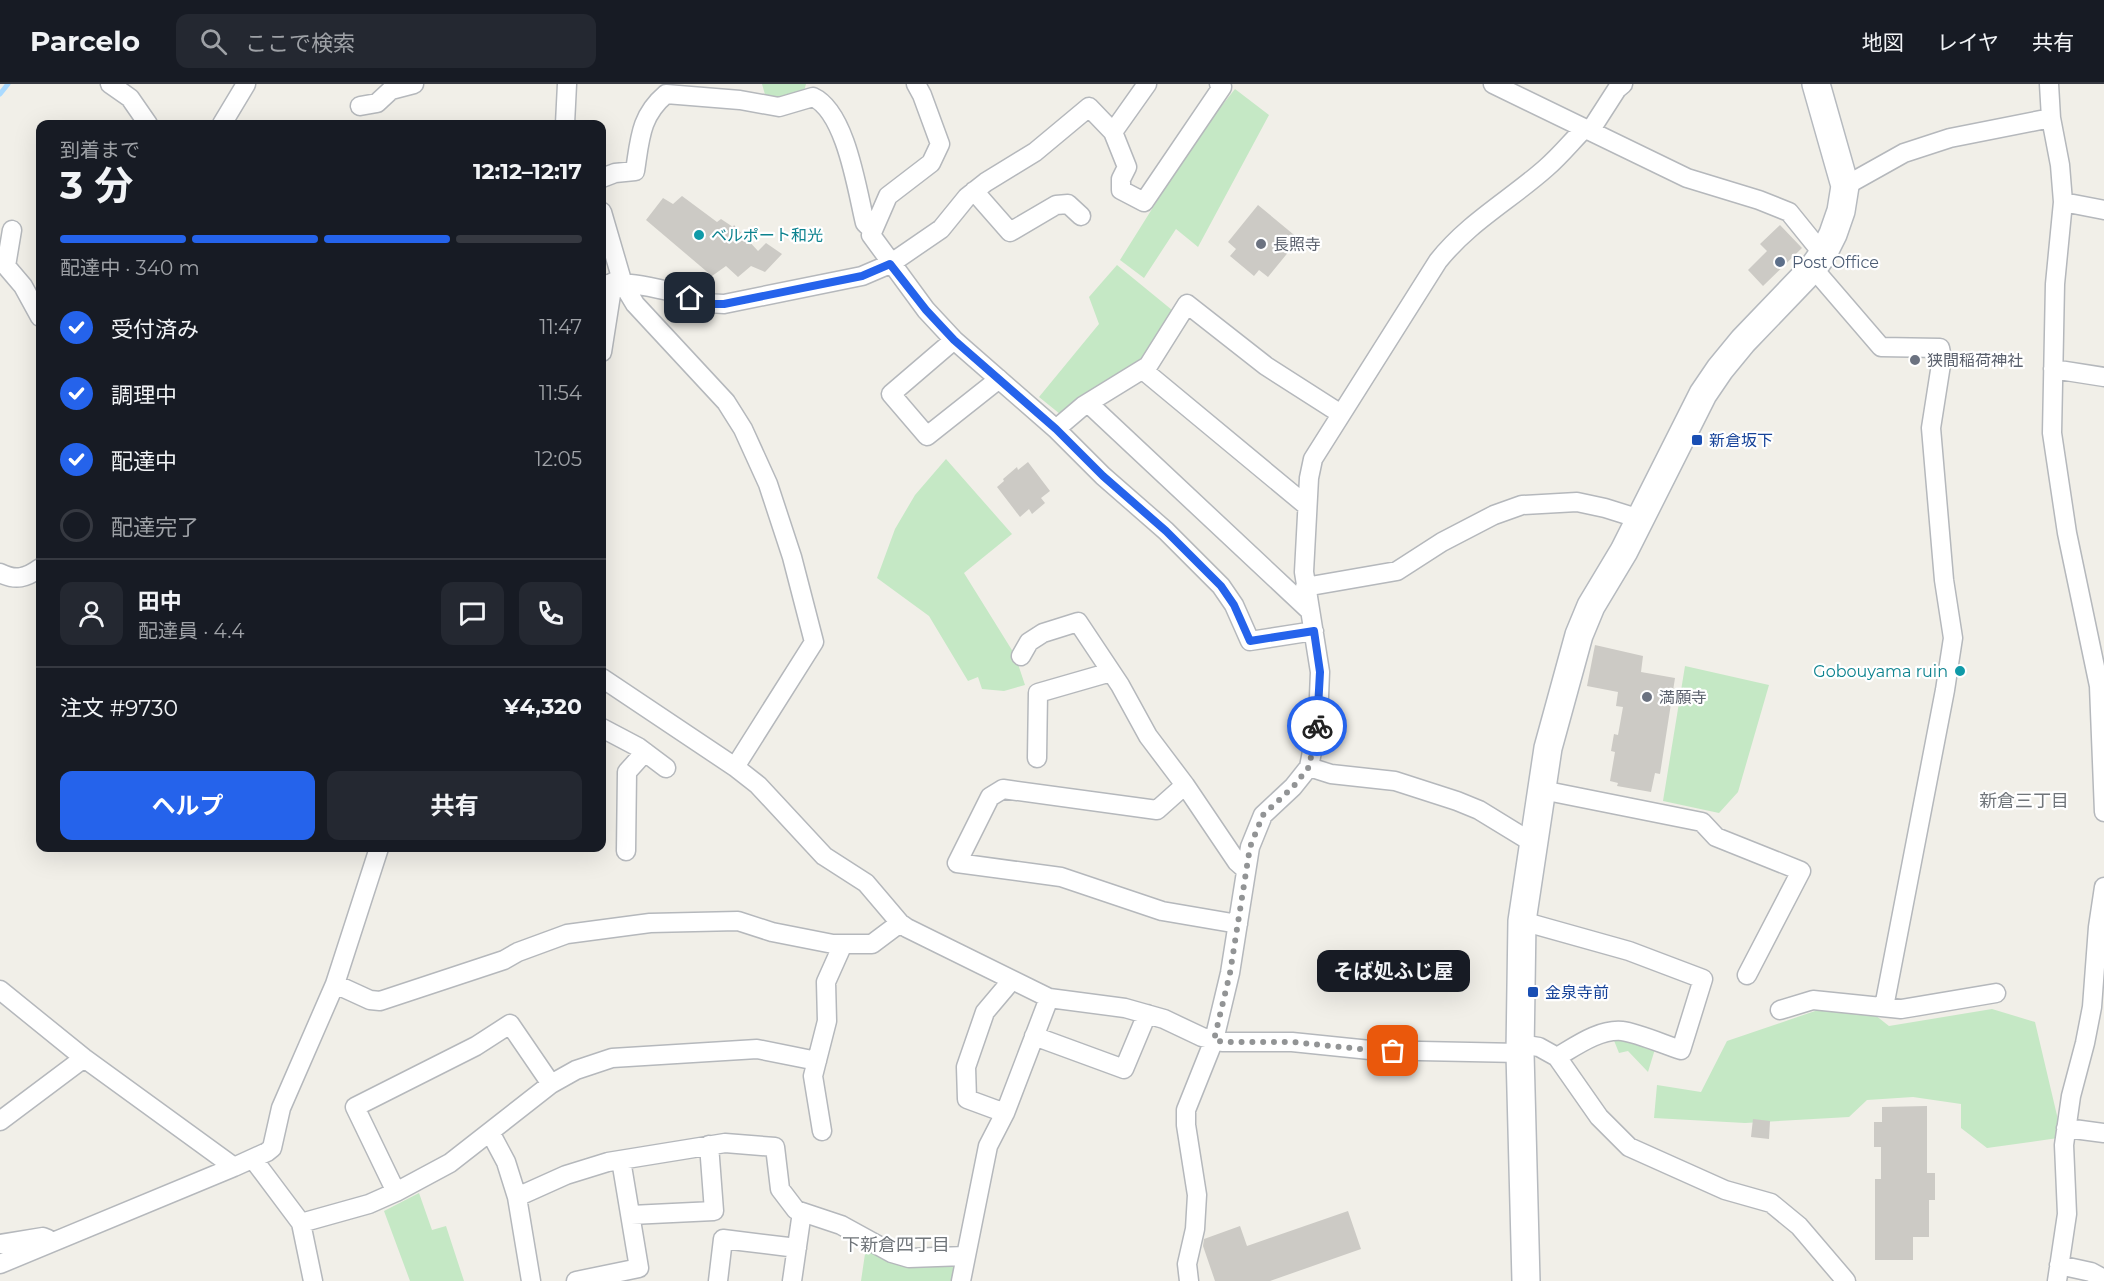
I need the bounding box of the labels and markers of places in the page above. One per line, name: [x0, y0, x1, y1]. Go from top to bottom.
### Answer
place label: ベルポート和光: [711, 226, 823, 245]
marker: ベルポート和光: [692, 228, 706, 242]
place label: 長照寺: [1273, 235, 1321, 254]
marker: 長照寺: [1254, 237, 1268, 251]
place label: Post Office: [1792, 253, 1879, 272]
marker: Post Office: [1773, 255, 1787, 269]
pin: [664, 272, 715, 323]
place label: 狭間稲荷神社: [1927, 351, 2023, 370]
marker: 狭間稲荷神社: [1908, 353, 1922, 367]
place label: 新倉坂下: [1709, 431, 1773, 450]
marker: 新倉坂下: [1690, 433, 1704, 447]
place label: Gobouyama ruin: [1813, 662, 1948, 681]
marker: Gobouyama ruin: [1953, 664, 1967, 678]
place label: 満願寺: [1659, 688, 1707, 707]
marker: 満願寺: [1640, 690, 1654, 704]
callout: そば処ふじ屋: [1316, 949, 1470, 991]
place label: 金泉寺前: [1545, 983, 1609, 1002]
marker: 金泉寺前: [1526, 985, 1540, 999]
pin: [1367, 1025, 1418, 1076]

